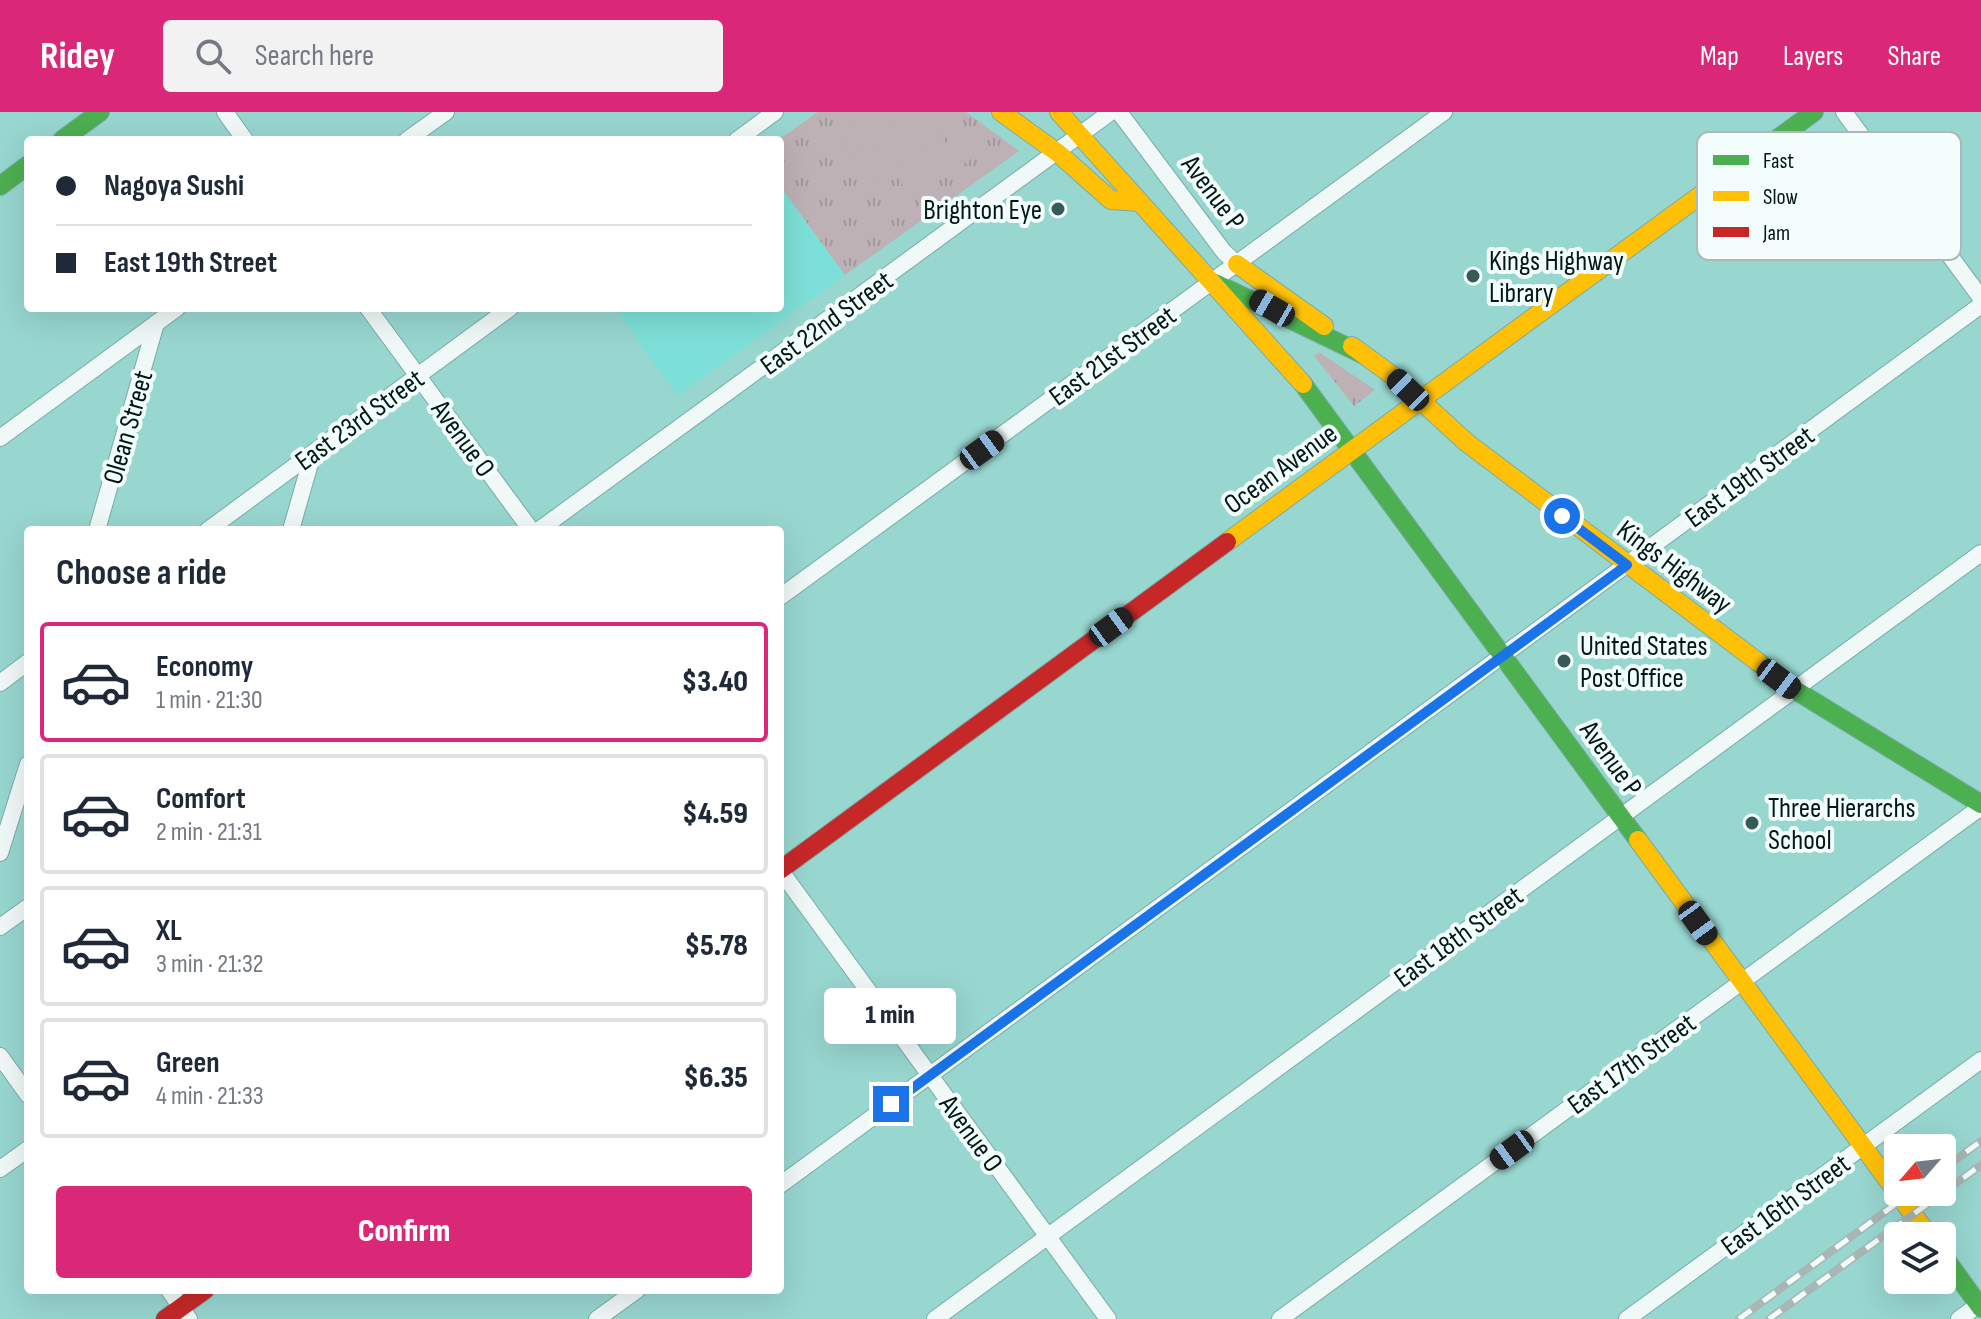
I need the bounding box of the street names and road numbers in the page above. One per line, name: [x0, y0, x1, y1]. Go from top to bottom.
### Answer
street label: Avenue P: [1174, 148, 1251, 237]
street label: East 22nd Street: [754, 264, 899, 382]
street label: East 21st Street: [1043, 299, 1183, 413]
street label: East 23rd Street: [289, 362, 431, 478]
street label: Olean Street: [97, 367, 160, 488]
street label: Avenue O: [423, 393, 502, 484]
street label: Ocean Avenue: [1218, 417, 1344, 521]
street label: East 19th Street: [1679, 419, 1821, 535]
street label: Kings Highway: [1610, 513, 1738, 621]
street label: Avenue P: [1572, 714, 1649, 803]
street label: East 18th Street: [1388, 879, 1530, 995]
street label: East 17th Street: [1561, 1007, 1702, 1122]
street label: Avenue O: [931, 1088, 1010, 1179]
street label: East 16th Street: [1715, 1147, 1857, 1263]

